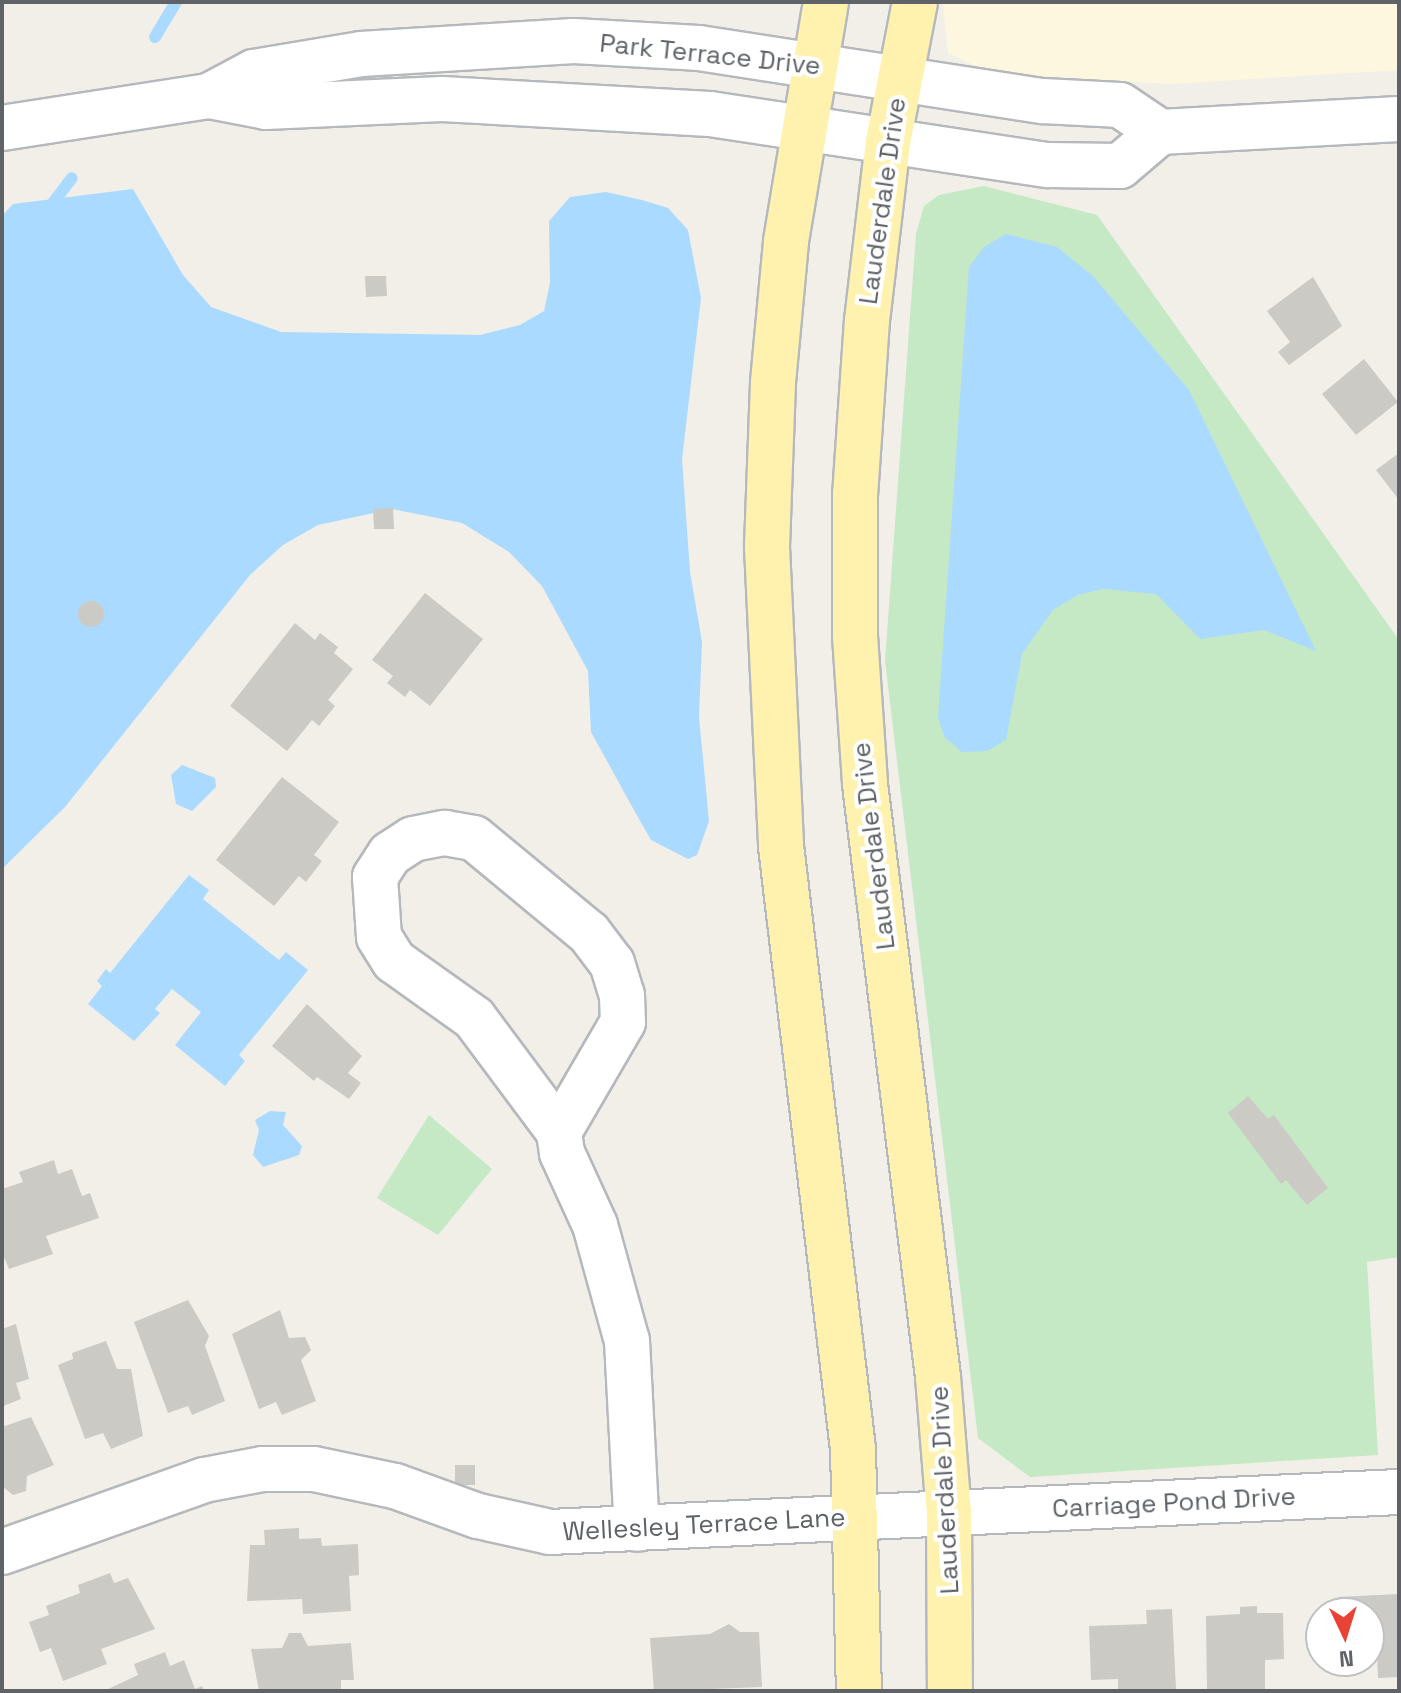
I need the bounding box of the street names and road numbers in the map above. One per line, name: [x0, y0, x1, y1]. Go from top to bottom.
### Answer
street label: Park Terrace Drive: [598, 28, 822, 82]
street label: Lauderdale Drive: [853, 96, 913, 306]
street label: Lauderdale Drive: [846, 741, 902, 951]
street label: Lauderdale Drive: [924, 1385, 966, 1595]
street label: Carriage Pond Drive: [1051, 1481, 1297, 1525]
street label: Wellesley Terrace Lane: [561, 1502, 847, 1548]

